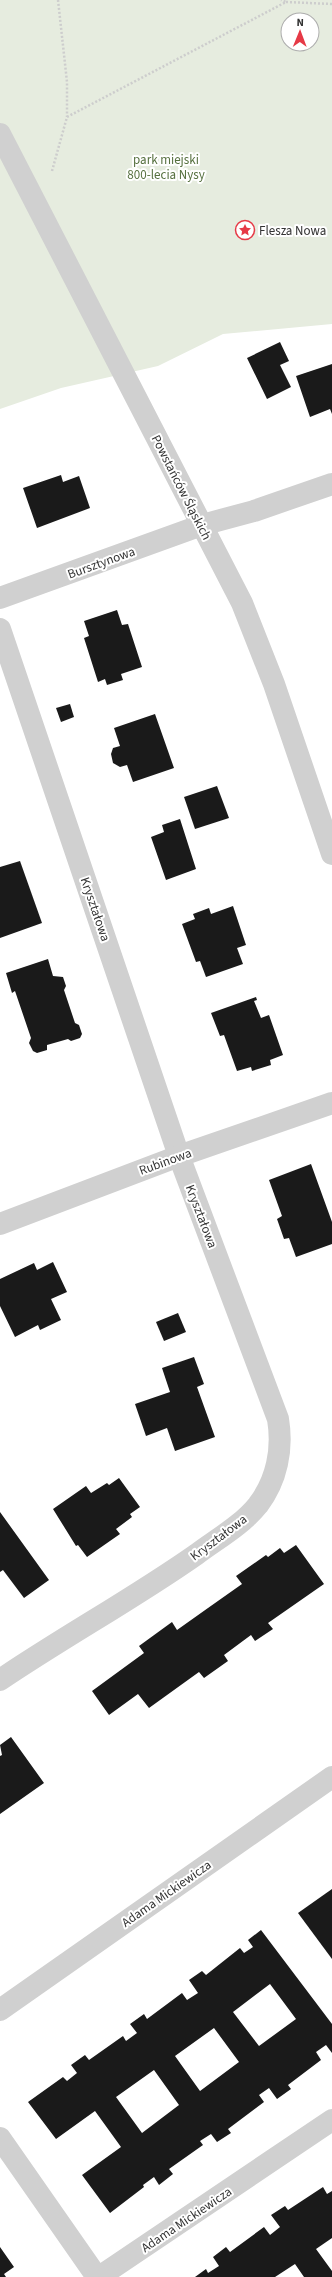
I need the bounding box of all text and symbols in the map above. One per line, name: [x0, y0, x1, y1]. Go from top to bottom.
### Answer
north arrow: [280, 12, 320, 52]
text: N: [296, 15, 304, 30]
park label: park miejski 800-lecia Nysy: [127, 151, 205, 184]
place icon: Flesza Nowa: [234, 219, 256, 241]
place label: Flesza Nowa: [259, 222, 326, 240]
street label: Powstańców Śląskich: [147, 432, 215, 543]
street label: Bursztynowa: [65, 542, 138, 583]
street label: Kryształowa: [76, 875, 114, 944]
street label: Rubinowa: [137, 1144, 194, 1180]
street label: Kryształowa: [181, 1182, 221, 1251]
street label: Kryształowa: [187, 1511, 251, 1565]
street label: Adama Mickiewicza: [118, 1856, 215, 1932]
street label: Adama Mickiewicza: [138, 2183, 235, 2257]

